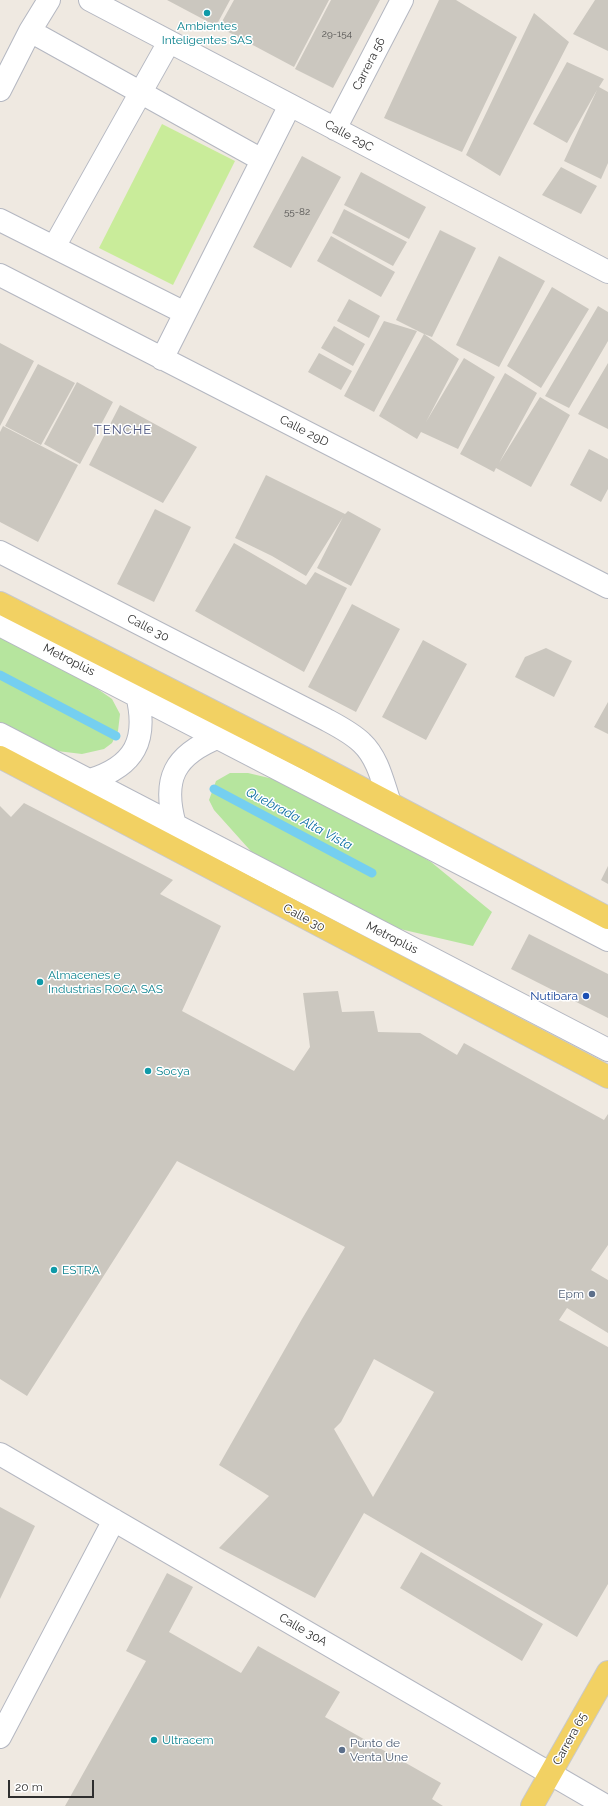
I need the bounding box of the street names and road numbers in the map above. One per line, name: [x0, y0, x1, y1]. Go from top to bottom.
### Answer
street label: Carrera 56: [350, 35, 388, 93]
street label: Calle 29C: [322, 117, 376, 155]
street label: Calle 29D: [277, 412, 331, 450]
street label: Calle 30: [125, 611, 171, 645]
street label: Metroplús: [41, 641, 97, 679]
street label: Calle 30: [281, 901, 327, 935]
street label: Metroplús: [364, 919, 420, 957]
street label: Calle 30A: [276, 1611, 330, 1649]
street label: Carrera 65: [550, 1710, 590, 1768]

